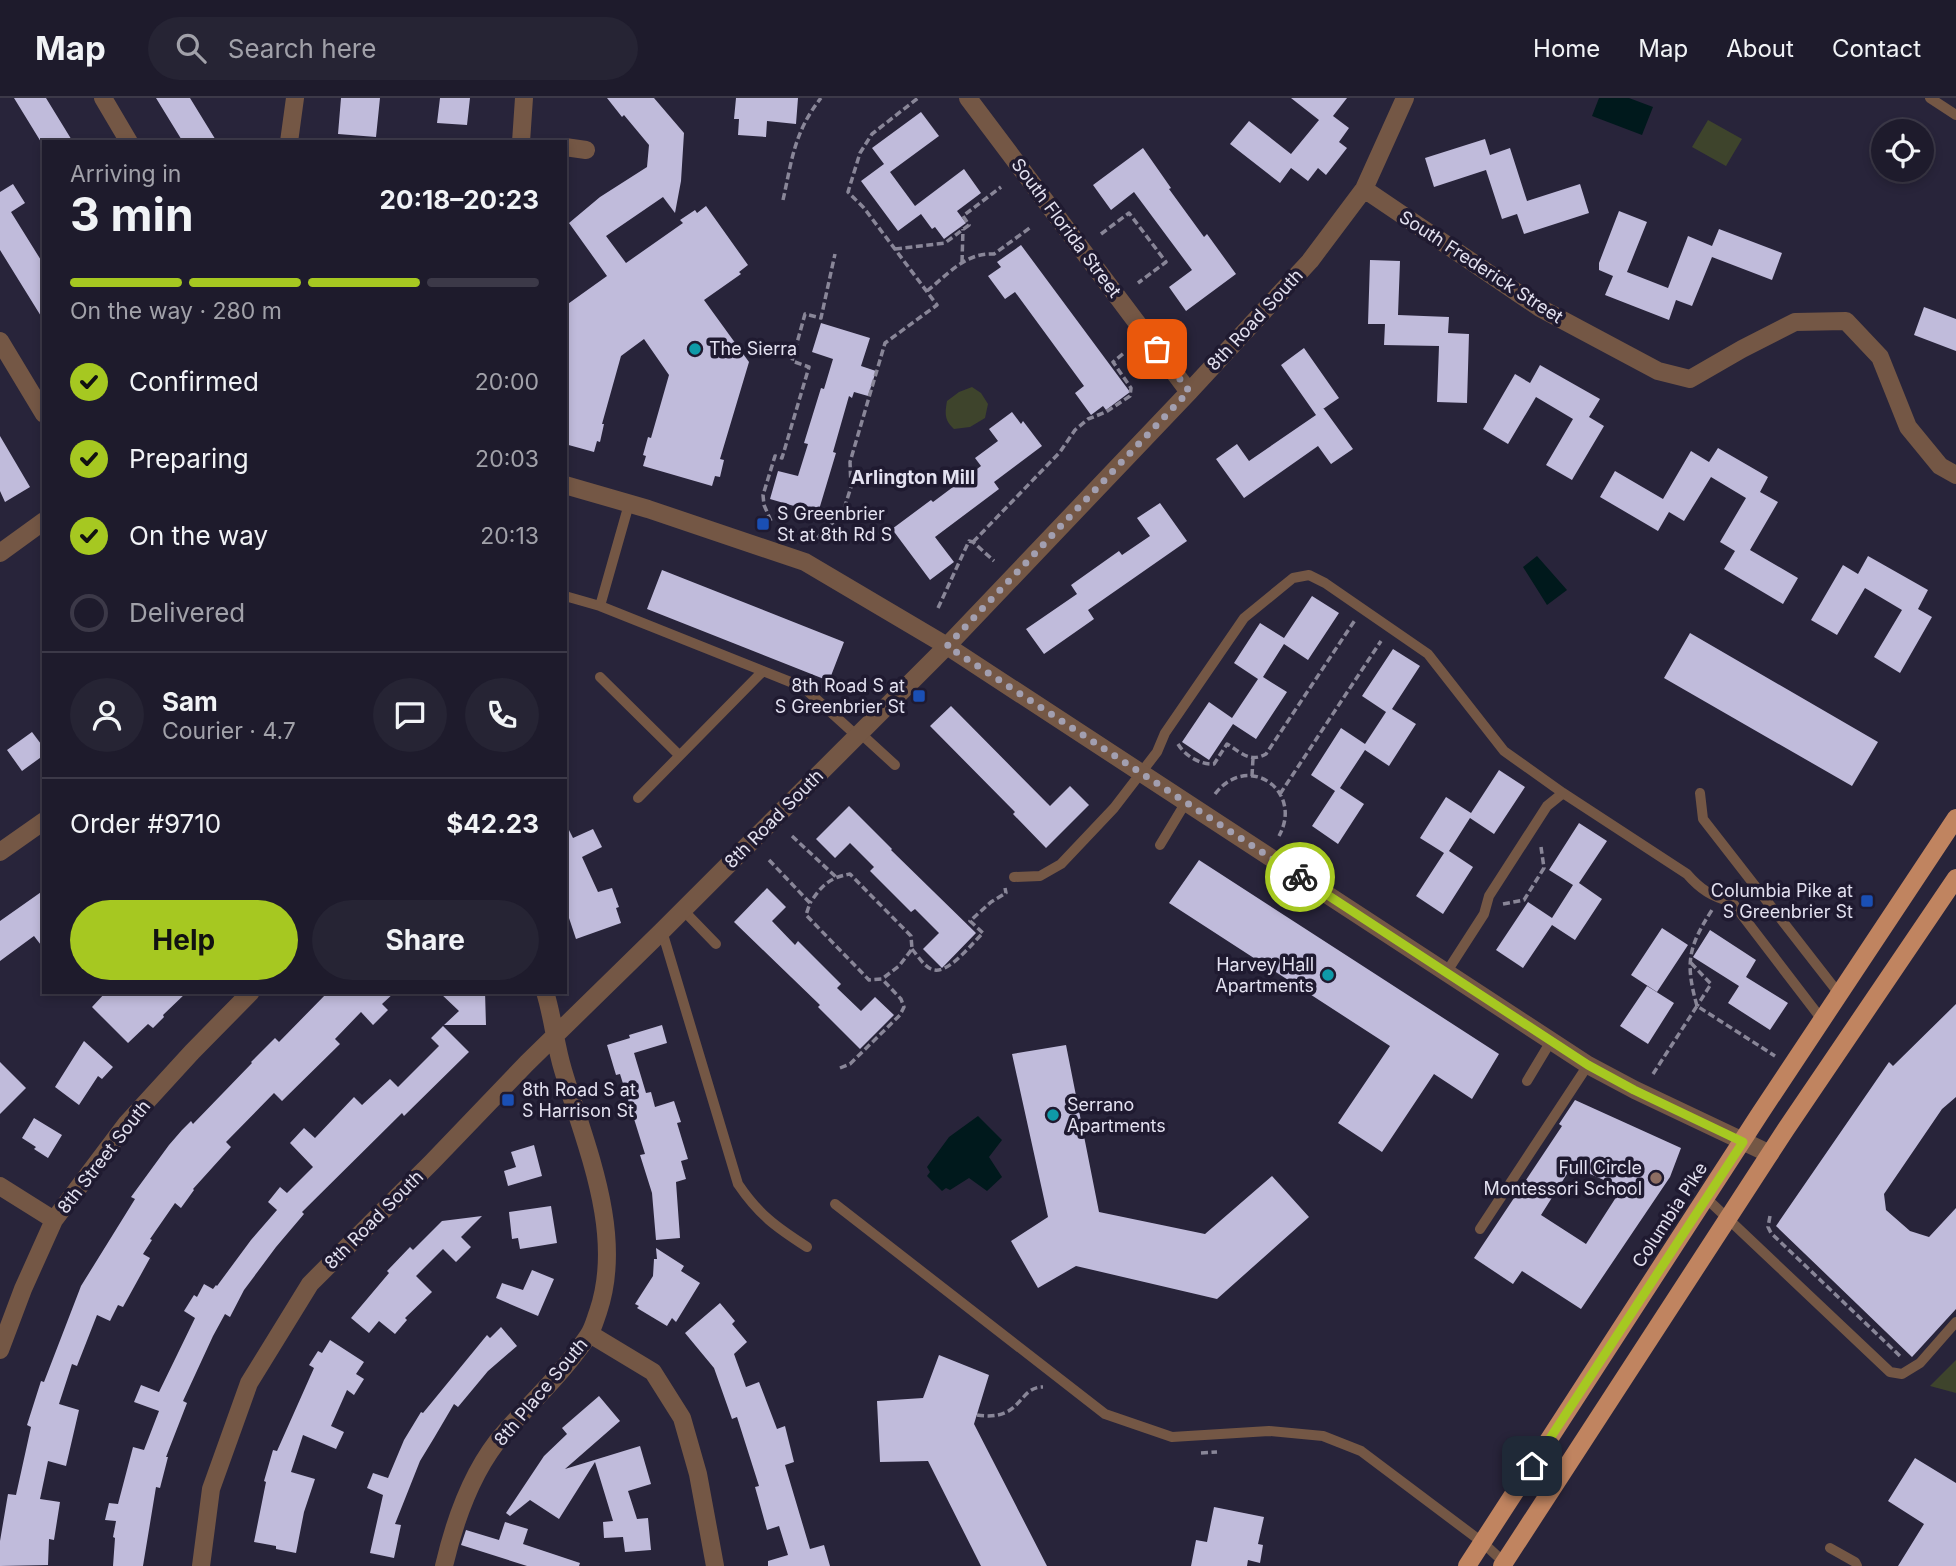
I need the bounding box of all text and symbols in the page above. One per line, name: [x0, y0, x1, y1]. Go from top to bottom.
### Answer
search box: [148, 17, 638, 80]
text: Map: [35, 28, 106, 68]
icon: search: [172, 29, 210, 67]
text: Search here: [228, 33, 376, 64]
text: Home: [1533, 34, 1600, 63]
text: Map: [1638, 34, 1688, 63]
text: About: [1726, 34, 1794, 63]
text: Contact: [1832, 34, 1921, 63]
map controls: [1871, 119, 1934, 182]
button: locate: [1871, 119, 1934, 182]
street label: South Florida Street: [1007, 154, 1126, 301]
text: Arriving in: [70, 160, 181, 188]
text: 20:18–20:23: [380, 184, 539, 215]
text: 3 min: [70, 186, 194, 242]
street label: South Frederick Street: [1396, 206, 1567, 327]
street label: 8th Road South: [1202, 265, 1307, 375]
text: On the way · 280 m: [70, 297, 282, 325]
pin: [1127, 319, 1187, 379]
icon: bag: [1138, 330, 1176, 368]
place label: The Sierra: [709, 338, 797, 359]
marker: The Sierra: [687, 341, 703, 357]
icon: check: [70, 363, 108, 401]
text: Confirmed: [129, 366, 259, 397]
text: 20:00: [475, 368, 539, 396]
icon: check: [70, 440, 108, 478]
text: Preparing: [129, 443, 249, 474]
text: 20:03: [475, 445, 539, 473]
district label: Arlington Mill: [851, 466, 975, 489]
place label: S Greenbrier St at 8th Rd S: [777, 503, 892, 545]
marker: S Greenbrier St at 8th Rd S: [755, 516, 771, 532]
icon: check: [70, 517, 108, 555]
text: On the way: [129, 520, 268, 551]
text: 20:13: [480, 522, 539, 550]
text: Delivered: [129, 597, 245, 628]
place label: 8th Road S at S Greenbrier St: [775, 675, 905, 717]
button: person: [70, 678, 144, 752]
button: chat: [373, 678, 447, 752]
button: phone: [465, 678, 539, 752]
text: Sam: [162, 686, 218, 717]
marker: 8th Road S at S Greenbrier St: [911, 688, 927, 704]
text: Courier · 4.7: [162, 717, 296, 745]
street label: 8th Road South: [720, 765, 827, 872]
text: Order #9710: [70, 808, 221, 839]
text: $42.23: [446, 808, 539, 839]
courier: [1265, 842, 1335, 912]
icon: bike: [1281, 858, 1319, 896]
place label: Columbia Pike at S Greenbrier St: [1711, 880, 1853, 922]
marker: Columbia Pike at S Greenbrier St: [1859, 893, 1875, 909]
button: Help: [70, 900, 298, 980]
button: Share: [312, 900, 539, 980]
place label: Harvey Hall Apartments: [1215, 954, 1314, 996]
marker: Harvey Hall Apartments: [1320, 967, 1336, 983]
place label: 8th Road S at S Harrison St: [522, 1079, 636, 1121]
marker: 8th Road S at S Harrison St: [500, 1092, 516, 1108]
place label: Serrano Apartments: [1067, 1094, 1166, 1136]
street label: 8th Street South: [53, 1096, 154, 1218]
marker: Serrano Apartments: [1045, 1107, 1061, 1123]
place label: Full Circle Montessori School: [1483, 1157, 1642, 1199]
street label: Columbia Pike: [1628, 1158, 1711, 1271]
street label: 8th Road South: [320, 1166, 427, 1273]
marker: Full Circle Montessori School: [1648, 1170, 1664, 1186]
street label: 8th Place South: [489, 1334, 592, 1450]
pin: [1502, 1436, 1562, 1496]
icon: home: [1513, 1447, 1551, 1485]

